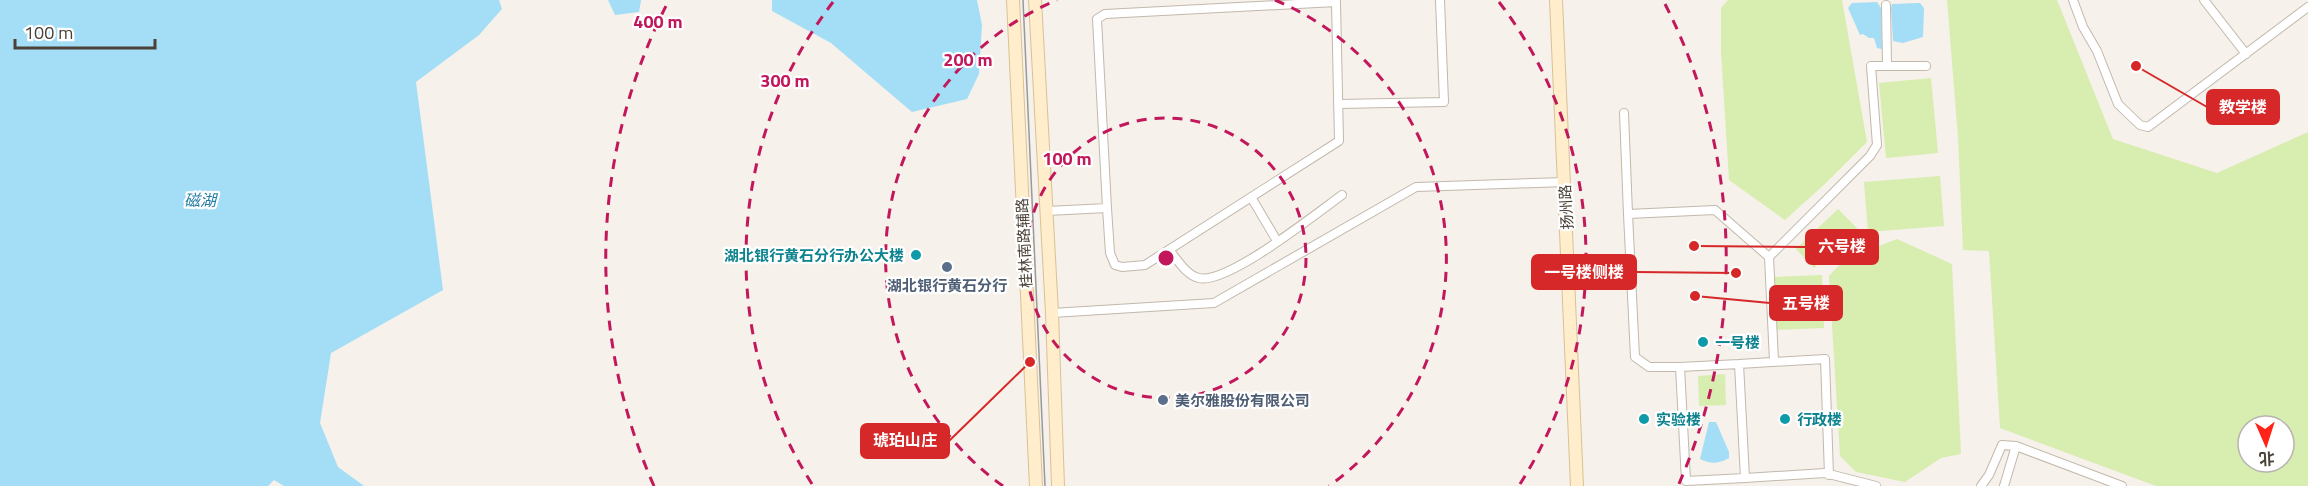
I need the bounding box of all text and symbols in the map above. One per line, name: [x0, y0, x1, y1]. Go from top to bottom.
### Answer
text: 400 m: [633, 8, 683, 35]
scale bar: [15, 12, 154, 50]
text: 100 m: [24, 19, 73, 46]
text: 200 m: [943, 46, 993, 73]
text: 300 m: [760, 67, 810, 94]
callout: 教学楼: [2207, 90, 2279, 124]
text: 教学楼: [2219, 95, 2267, 119]
text: 100 m: [1042, 145, 1092, 172]
street label: 扬州路: [1553, 184, 1579, 230]
water label: 磁湖: [184, 188, 219, 212]
street label: 桂林南路辅路: [1010, 197, 1038, 289]
callout: 六号楼: [1806, 230, 1878, 264]
text: 六号楼: [1818, 234, 1866, 258]
place label: 湖北银行黄石分行办公大楼: [724, 244, 904, 267]
marker: 湖北银行黄石分行办公大楼: [909, 248, 923, 262]
centre of rings: [1156, 248, 1176, 268]
callout: 一号楼侧楼: [1532, 255, 1636, 289]
marker: 湖北银行黄石分行: [940, 260, 954, 274]
text: 一号楼侧楼: [1544, 260, 1624, 284]
place label: 湖北银行黄石分行: [887, 274, 1007, 297]
callout: 五号楼: [1770, 286, 1842, 320]
text: 五号楼: [1782, 291, 1830, 315]
place label: 一号楼: [1715, 331, 1760, 354]
marker: 一号楼: [1696, 335, 1710, 349]
place label: 美尔雅股份有限公司: [1175, 389, 1310, 412]
marker: 美尔雅股份有限公司: [1156, 393, 1170, 407]
place label: 实验楼: [1656, 408, 1701, 431]
place label: 行政楼: [1797, 408, 1842, 431]
marker: 实验楼: [1637, 412, 1651, 426]
marker: 行政楼: [1778, 412, 1792, 426]
north arrow: [2236, 414, 2296, 474]
callout: 琥珀山庄: [861, 424, 949, 458]
text: 琥珀山庄: [873, 428, 937, 452]
text: 北: [2258, 447, 2275, 471]

